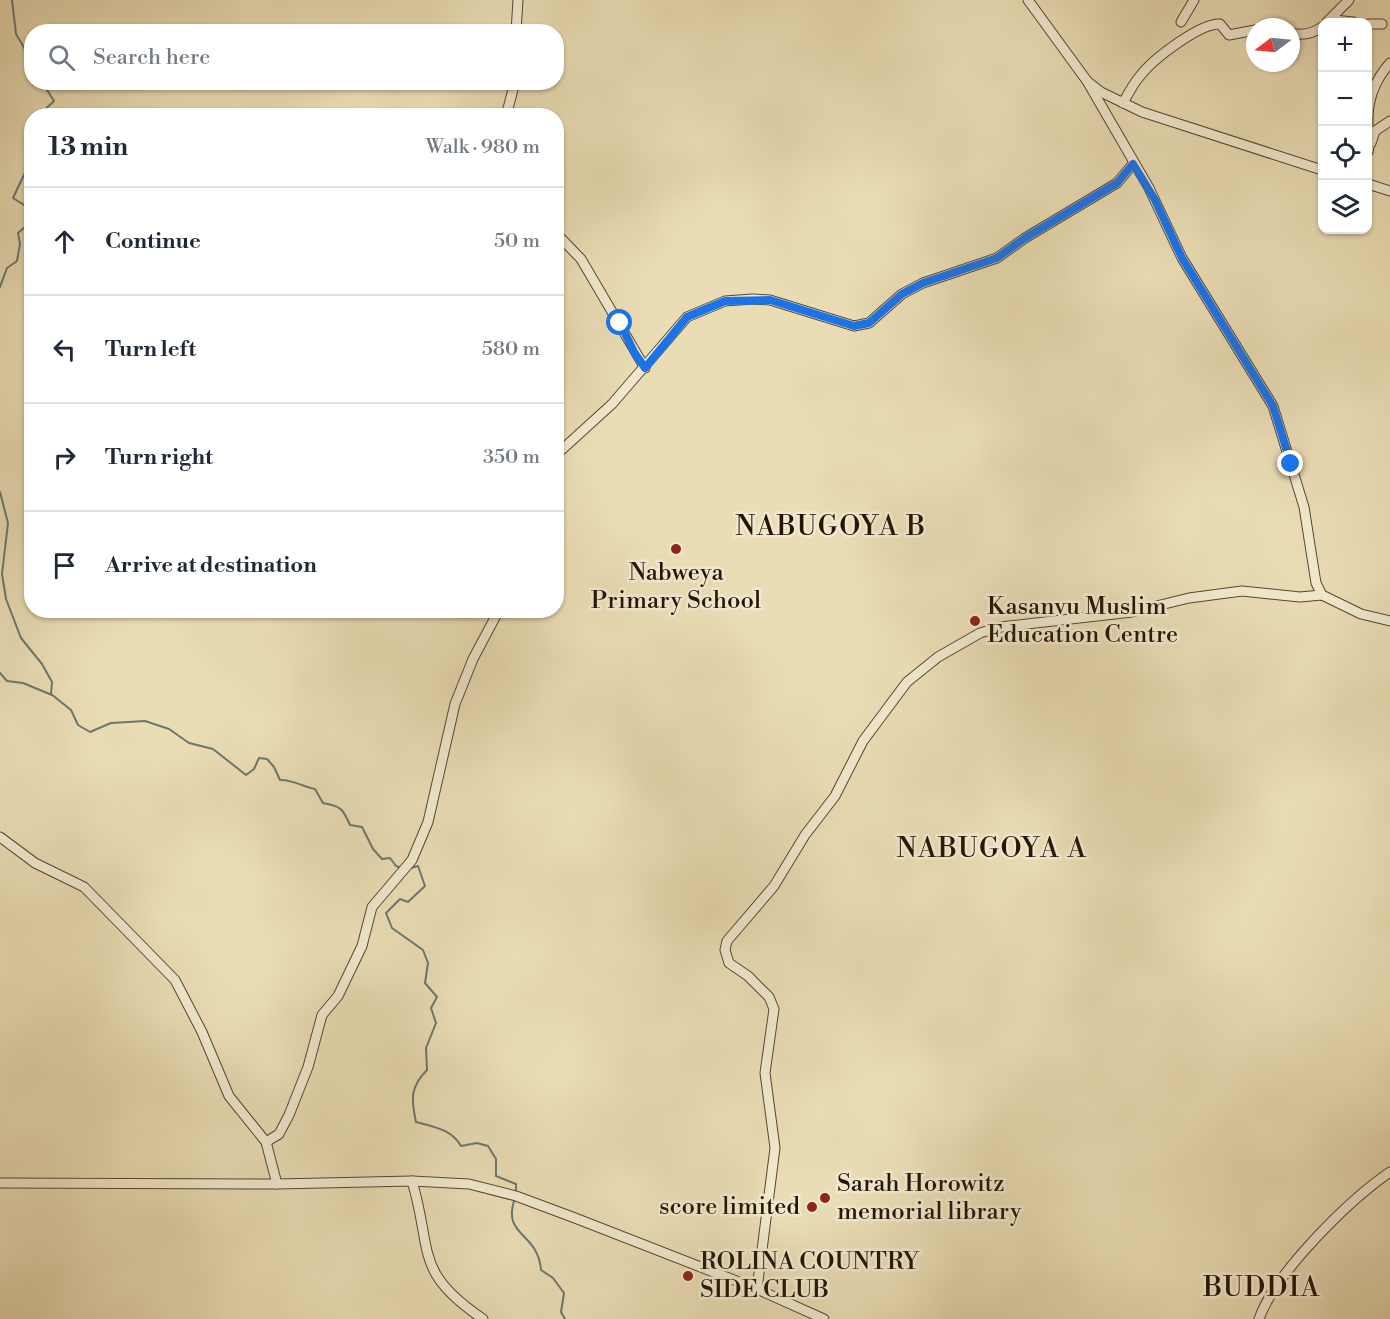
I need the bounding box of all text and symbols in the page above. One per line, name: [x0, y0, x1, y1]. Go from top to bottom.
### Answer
north arrow: [1246, 18, 1300, 72]
map controls: [1318, 18, 1372, 234]
button: +: [1318, 18, 1372, 72]
search box: [24, 24, 564, 90]
icon: search: [45, 41, 78, 74]
text: Search here: [93, 44, 210, 71]
button: −: [1318, 72, 1372, 126]
button: locate: [1318, 126, 1372, 180]
text: 13 min: [48, 131, 128, 163]
text: Walk · 980 m: [426, 135, 540, 160]
button: layers: [1318, 180, 1372, 234]
icon: ahead: [48, 225, 81, 258]
text: Continue: [105, 228, 201, 255]
text: 50 m: [494, 229, 540, 254]
route start: [606, 309, 632, 335]
icon: left: [48, 333, 81, 366]
text: Turn left: [105, 336, 196, 363]
text: 580 m: [482, 337, 540, 362]
icon: right: [48, 441, 81, 474]
text: Turn right: [105, 444, 213, 471]
text: 350 m: [483, 445, 540, 470]
route end: [1277, 450, 1303, 476]
district label: NABUGOYA B: [735, 510, 927, 544]
marker: Nabweya Primary School: [669, 542, 683, 556]
icon: arrive: [48, 549, 81, 582]
text: Arrive at destination: [105, 552, 317, 579]
place label: Nabweya Primary School: [591, 558, 761, 616]
place label: Kasanvu Muslim Education Centre: [987, 592, 1178, 650]
marker: Kasanvu Muslim Education Centre: [968, 614, 982, 628]
district label: NABUGOYA A: [897, 832, 1087, 866]
place label: Sarah Horowitz memorial library: [837, 1169, 1022, 1227]
marker: Sarah Horowitz memorial library: [818, 1191, 832, 1205]
place label: score limited: [659, 1192, 800, 1222]
marker: score limited: [805, 1200, 819, 1214]
place label: ROLINA COUNTRY SIDE CLUB: [700, 1247, 920, 1305]
marker: ROLINA COUNTRY SIDE CLUB: [681, 1269, 695, 1283]
district label: BUDDIA: [1202, 1271, 1321, 1305]

